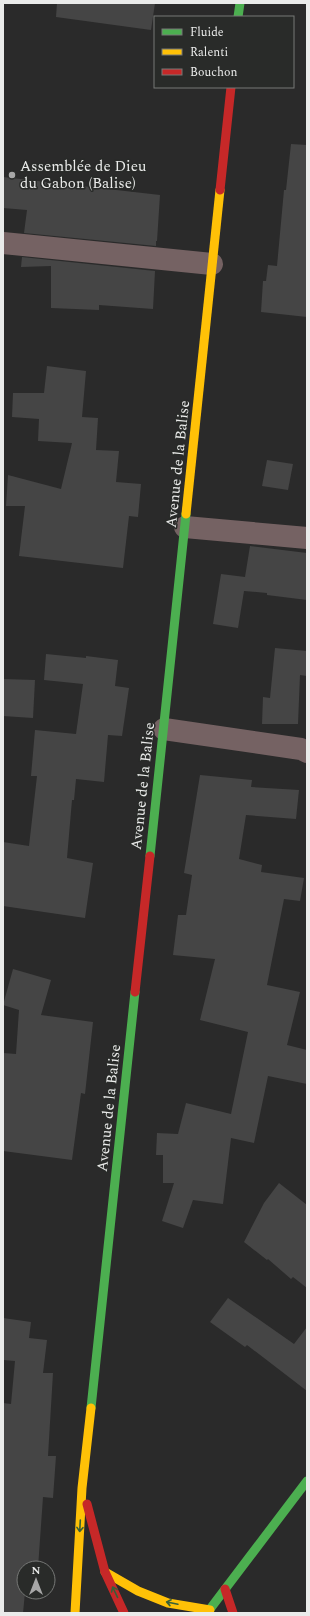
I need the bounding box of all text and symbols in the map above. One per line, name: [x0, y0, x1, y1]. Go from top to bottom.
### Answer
legend: [154, 16, 294, 88]
text: Fluide: [190, 23, 224, 42]
text: Ralenti: [190, 43, 228, 62]
text: Bouchon: [190, 63, 237, 82]
place label: Assemblée de Dieu du Gabon (Balise): [20, 155, 146, 195]
marker: Assemblée de Dieu du Gabon (Balise): [7, 170, 17, 180]
street label: Avenue de la Balise: [160, 399, 196, 529]
street label: Avenue de la Balise: [125, 721, 161, 851]
street label: Avenue de la Balise: [91, 1043, 127, 1173]
one-way arrow: [76, 1519, 83, 1532]
north arrow: [16, 1560, 56, 1600]
text: N: [32, 1562, 41, 1579]
one-way arrow: [111, 1587, 118, 1599]
one-way arrow: [165, 1598, 178, 1606]

